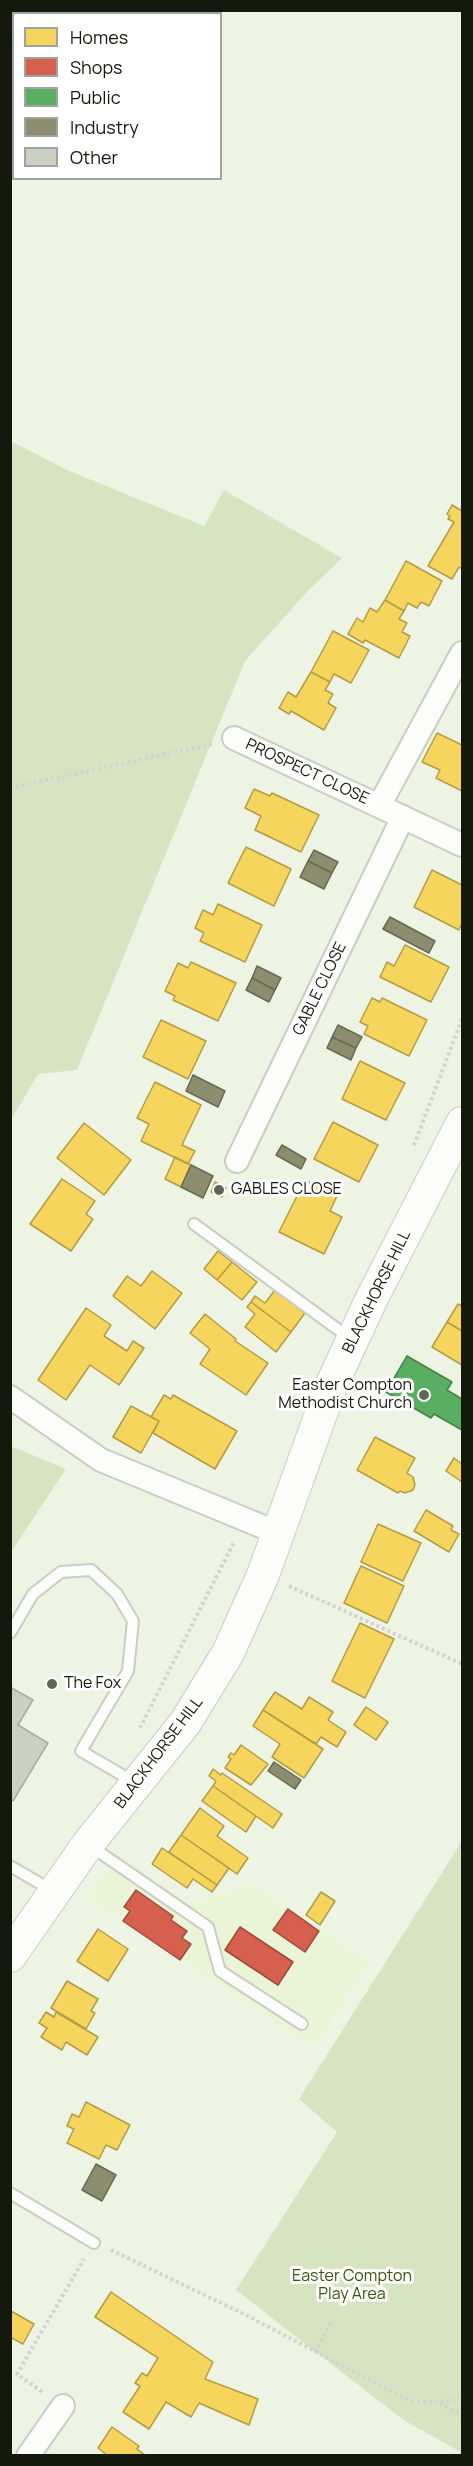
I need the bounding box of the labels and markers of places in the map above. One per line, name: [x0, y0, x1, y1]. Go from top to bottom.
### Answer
place label: GABLES CLOSE: [231, 1180, 342, 1200]
marker: GABLES CLOSE: [212, 1183, 226, 1197]
place label: Easter Compton Methodist Church: [278, 1376, 412, 1414]
marker: Easter Compton Methodist Church: [417, 1388, 431, 1402]
place label: The Fox: [64, 1674, 121, 1694]
marker: The Fox: [45, 1677, 59, 1691]

